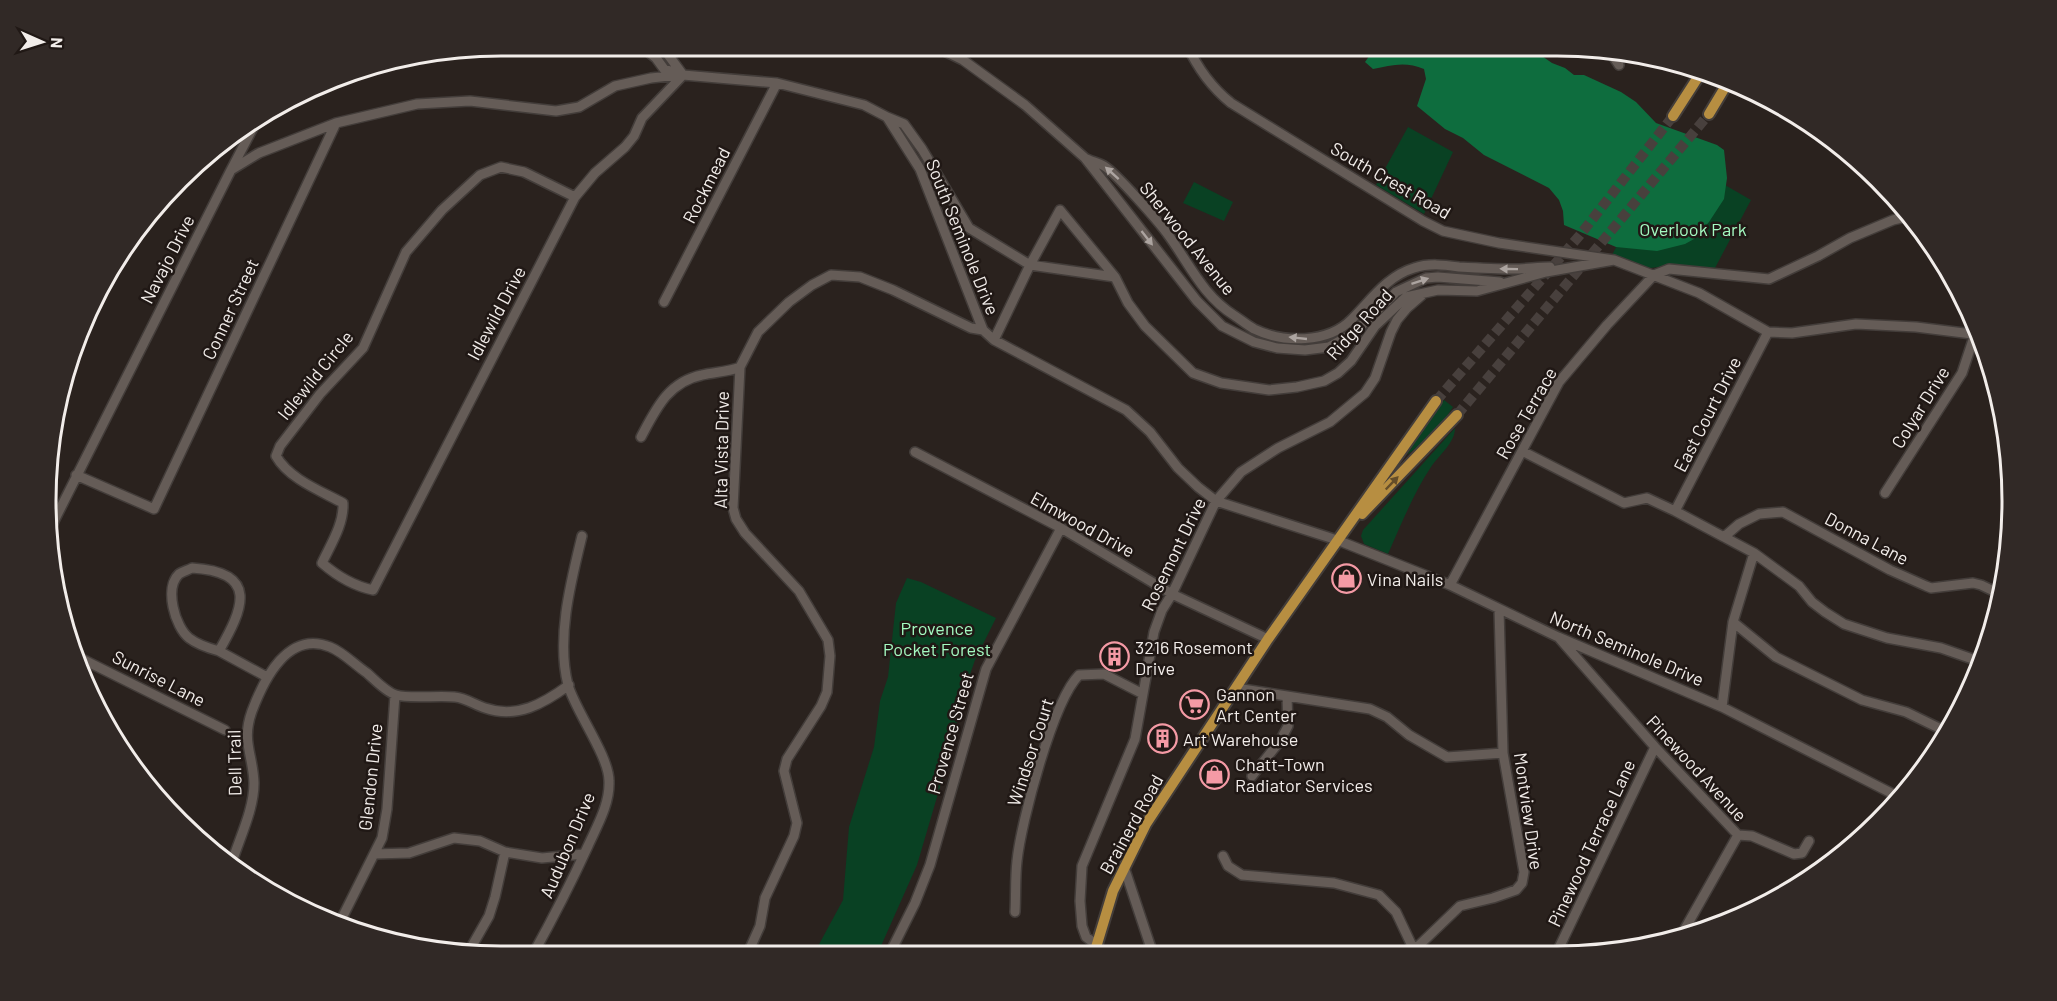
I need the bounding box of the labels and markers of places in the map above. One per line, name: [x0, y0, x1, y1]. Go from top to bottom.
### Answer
shop icon: Vina Nails: [1330, 563, 1362, 595]
place label: Vina Nails: [1367, 568, 1443, 590]
place label: 3216 Rosemont Drive: [1135, 636, 1253, 679]
building icon: 3216 Rosemont Drive: [1098, 641, 1130, 673]
place label: Gannon Art Center: [1216, 683, 1297, 726]
supermarket icon: Gannon Art Center: [1179, 688, 1211, 720]
building icon: Art Warehouse: [1146, 723, 1178, 755]
place label: Art Warehouse: [1183, 728, 1298, 750]
place label: Chatt-Town Radiator Services: [1235, 753, 1373, 796]
shop icon: Chatt-Town Radiator Services: [1198, 758, 1230, 790]

